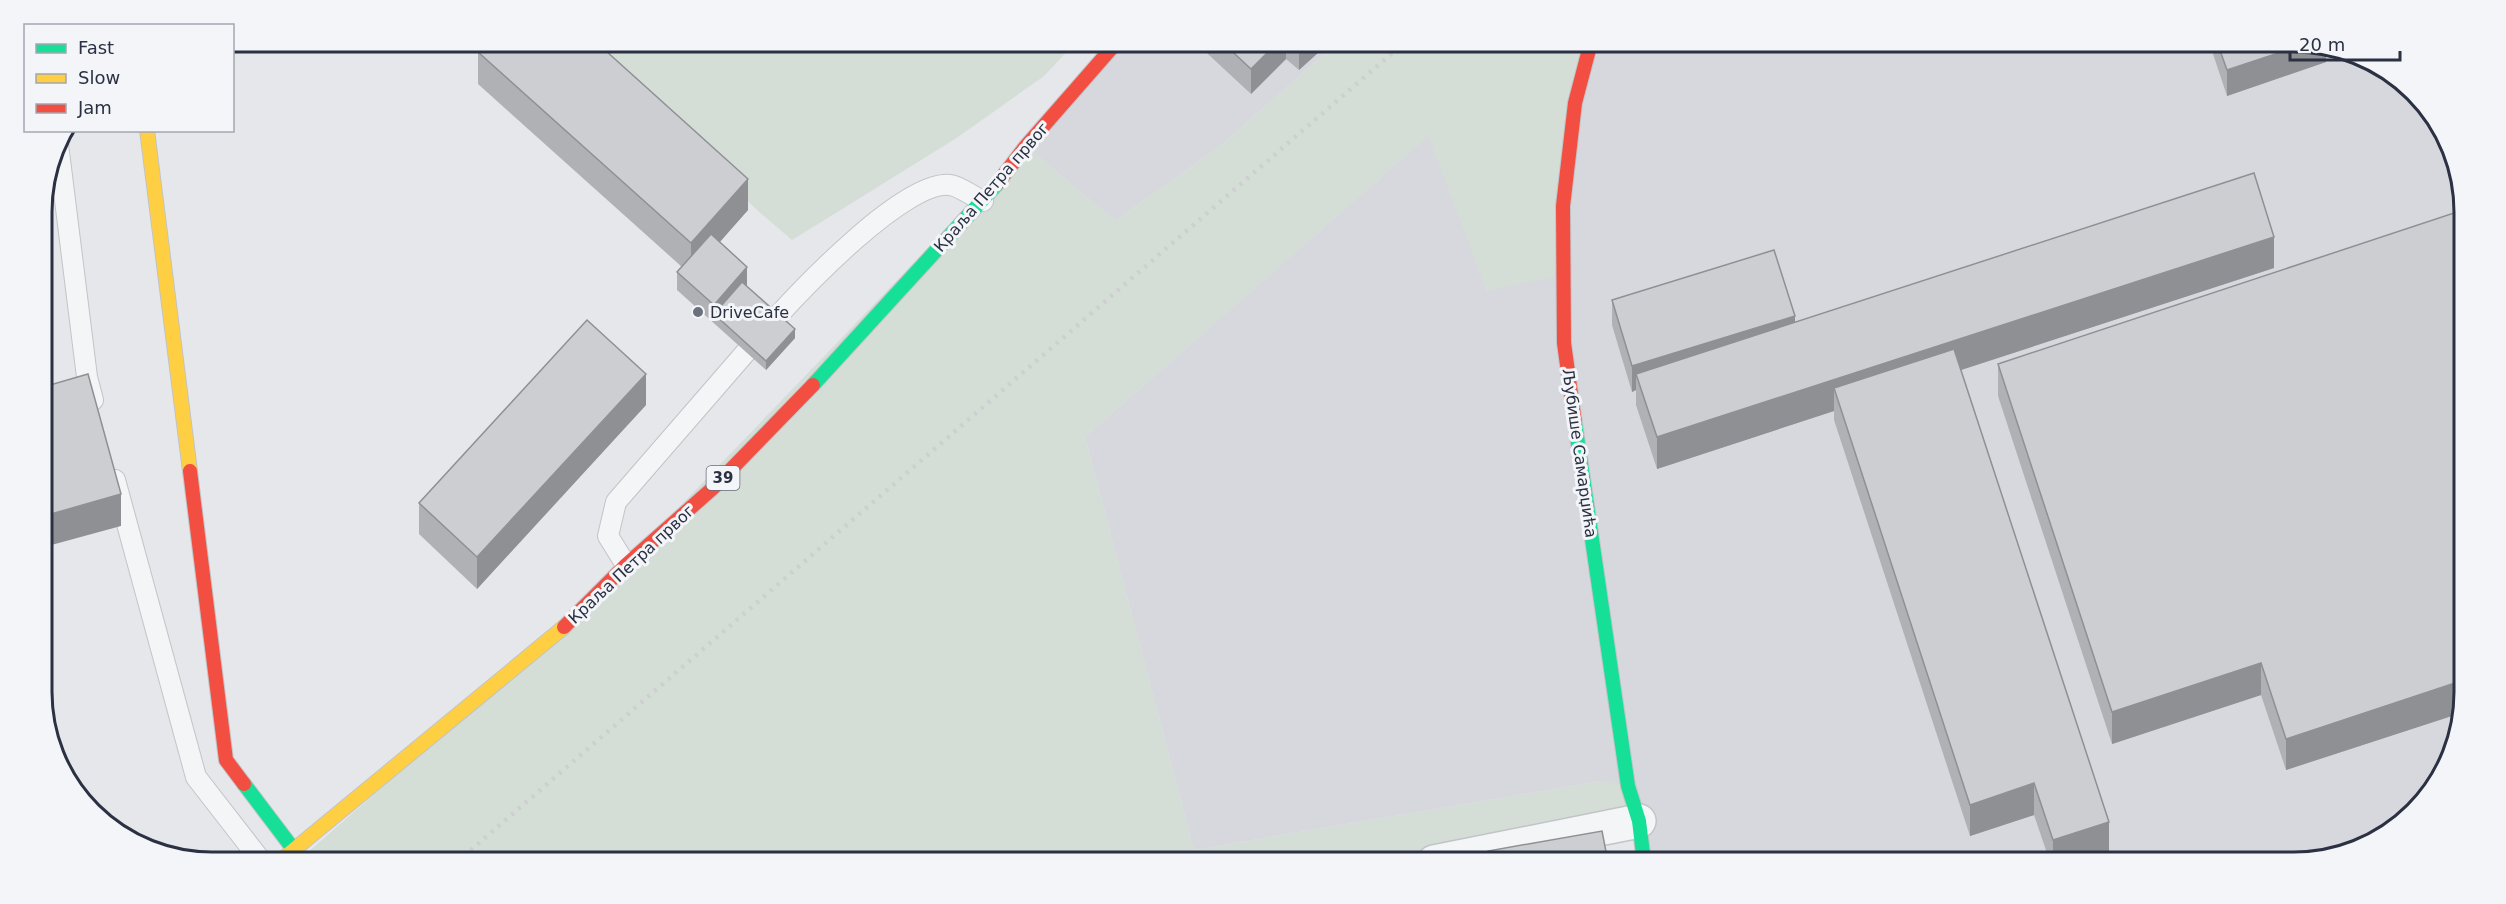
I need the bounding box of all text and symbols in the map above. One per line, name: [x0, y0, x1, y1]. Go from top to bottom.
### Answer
legend: [24, 24, 234, 132]
scale bar: [2290, 24, 2400, 62]
text: 20 m: [2299, 34, 2345, 55]
text: Fast: [78, 37, 114, 58]
text: Slow: [78, 67, 120, 88]
text: Jam: [77, 97, 112, 118]
street label: Краља Петра првог: [930, 119, 1053, 256]
place label: DriveCafe: [710, 303, 789, 322]
marker: DriveCafe: [691, 305, 705, 319]
street label: Љубише Самарџића: [1558, 367, 1601, 539]
road number: 39: [706, 466, 740, 490]
street label: Краља Петра првог: [564, 501, 698, 628]

